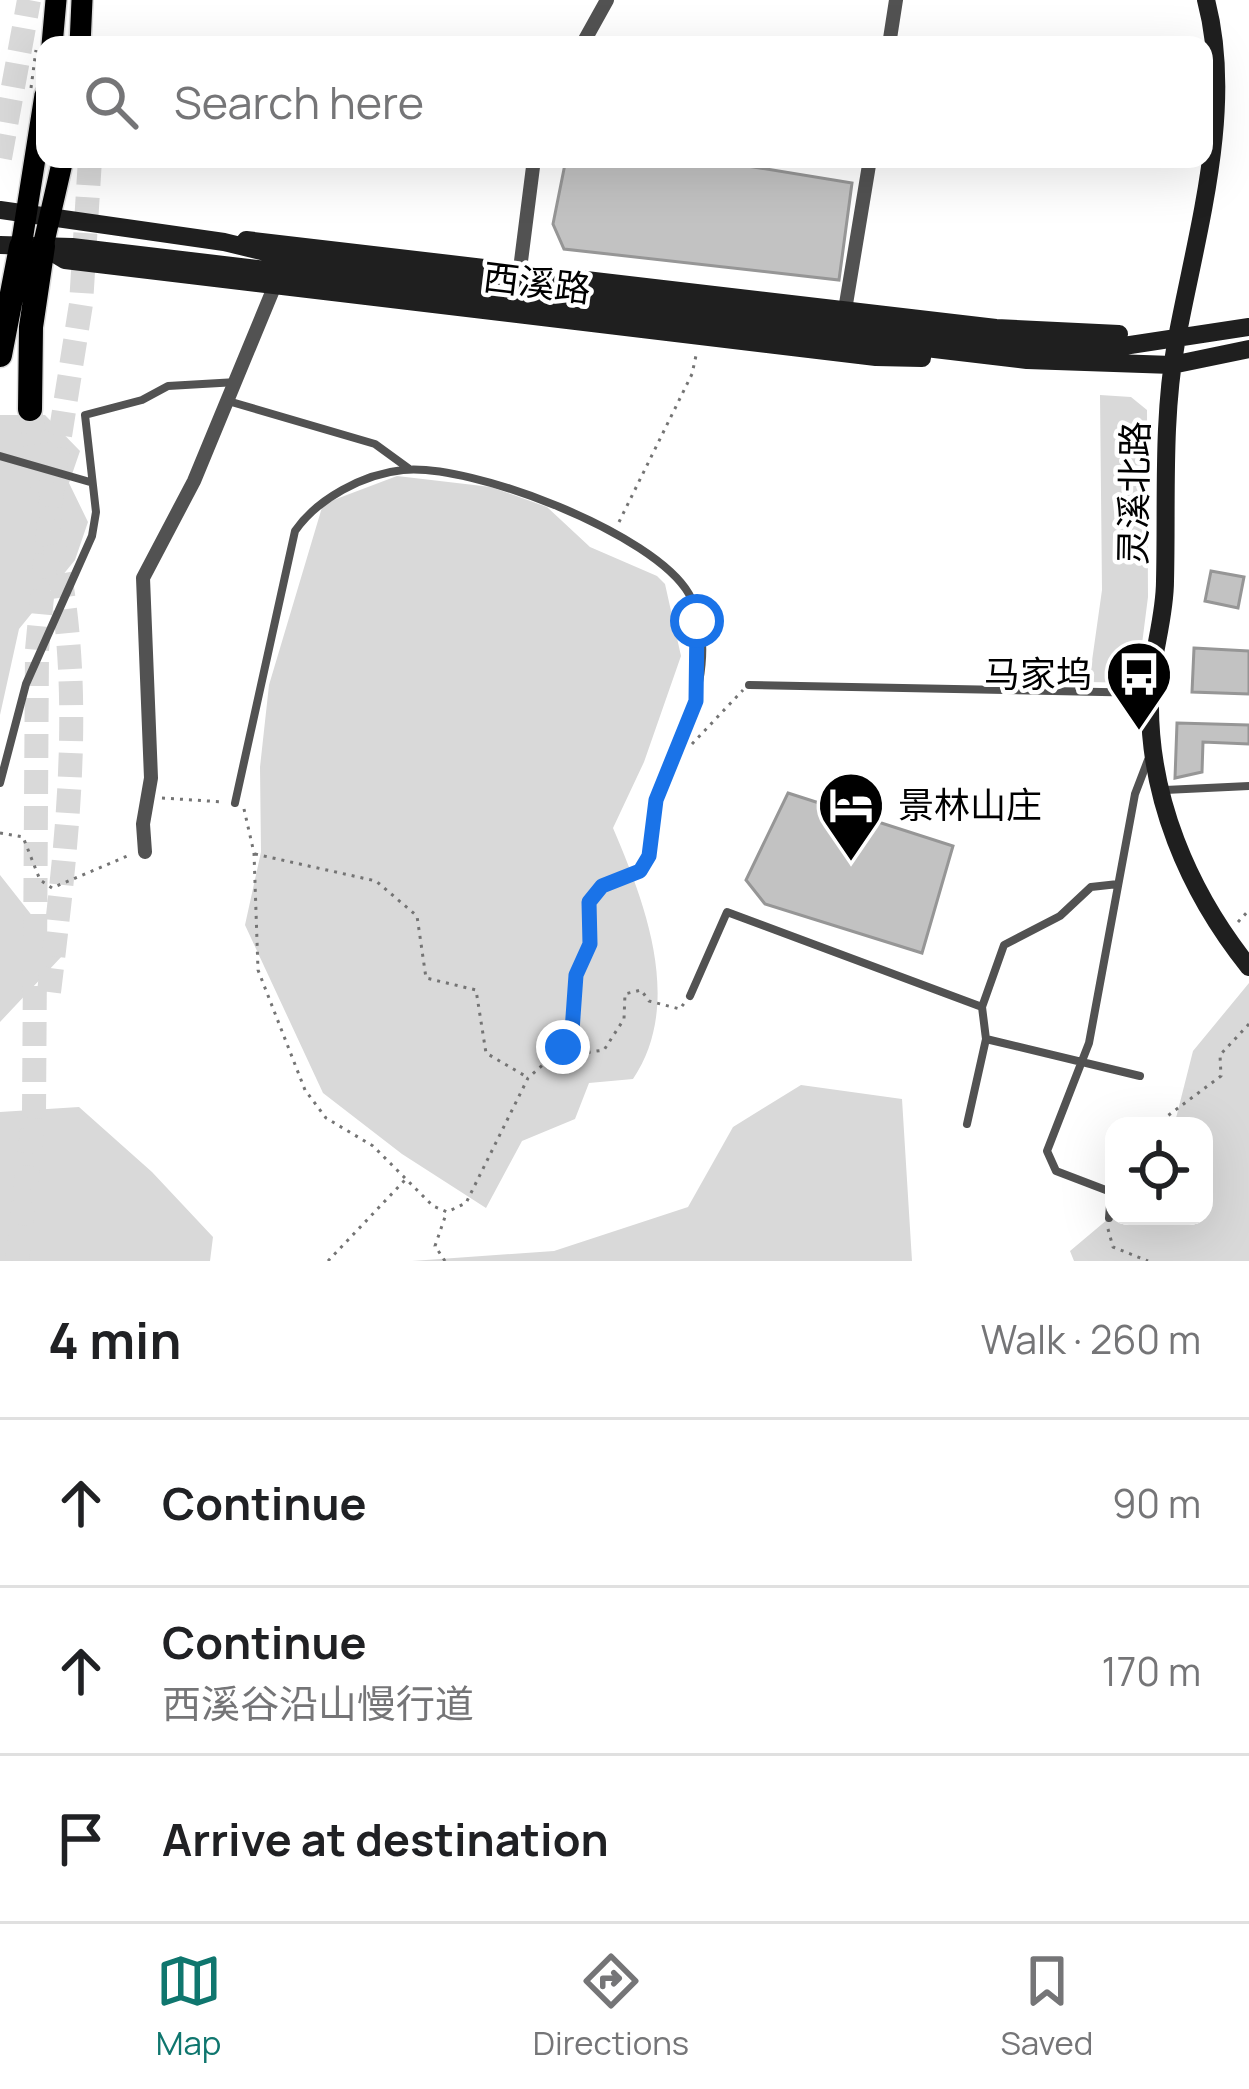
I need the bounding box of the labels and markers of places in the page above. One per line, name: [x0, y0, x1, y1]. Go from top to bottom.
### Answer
bus stop icon: 马家坞: [1104, 639, 1174, 733]
place label: 马家坞: [984, 649, 1092, 698]
hotel icon: 景林山庄: [816, 770, 886, 864]
place label: 景林山庄: [898, 780, 1042, 829]

